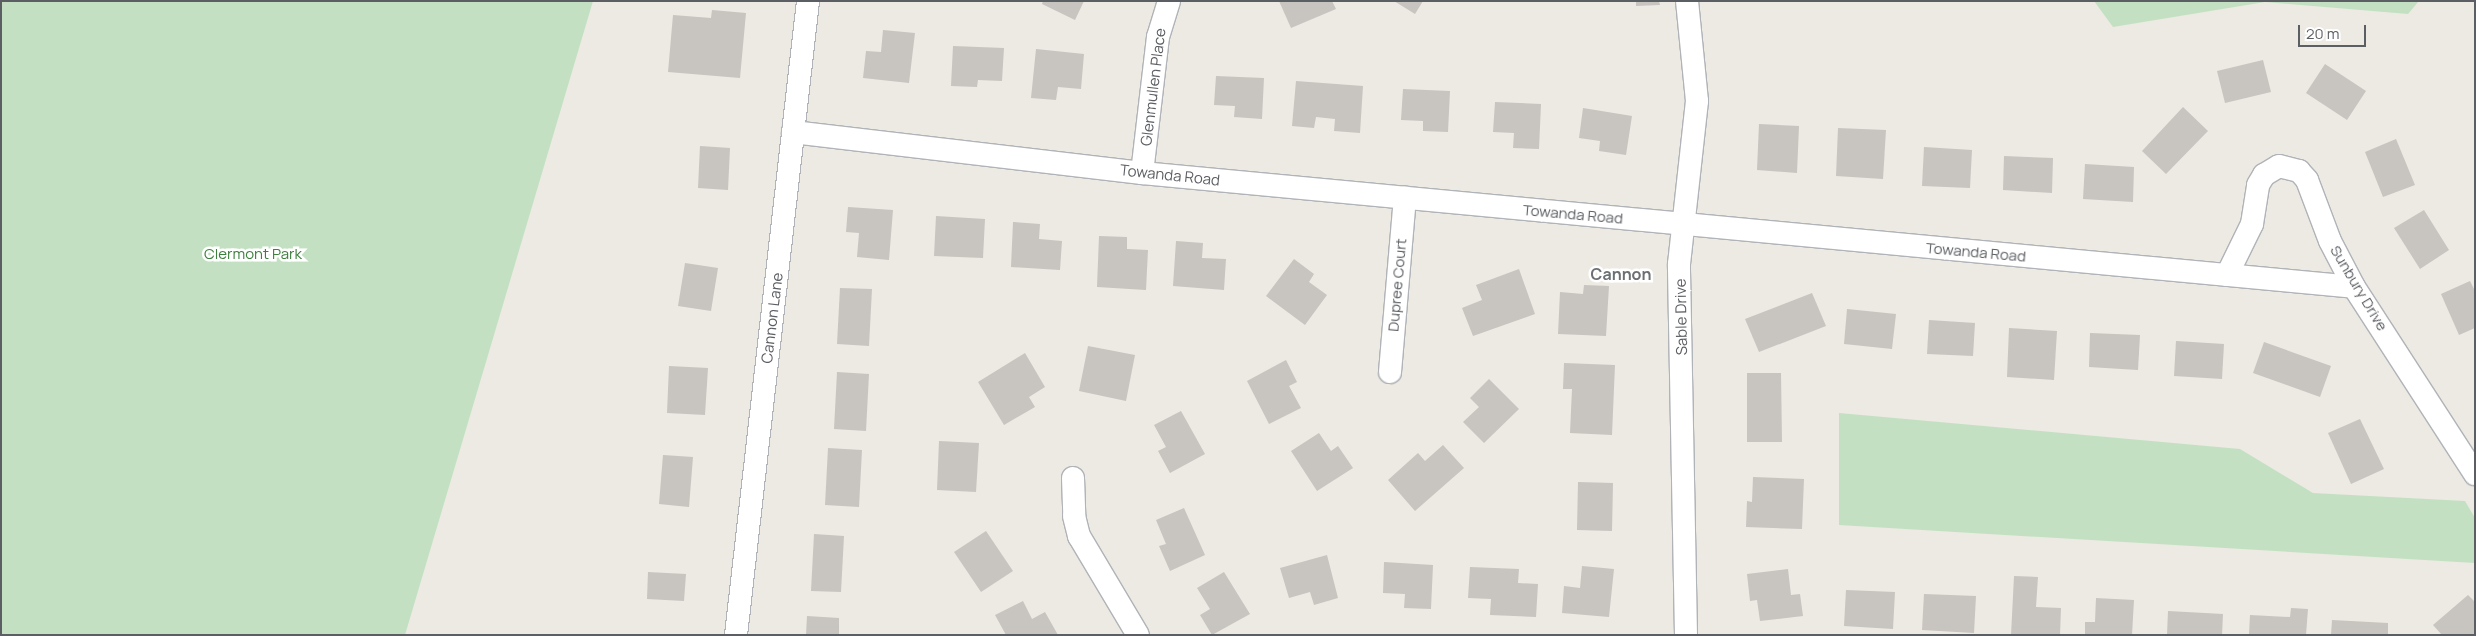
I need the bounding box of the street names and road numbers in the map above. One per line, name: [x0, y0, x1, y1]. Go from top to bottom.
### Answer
street label: Glenmullen Place: [1137, 27, 1169, 147]
street label: Towanda Road: [1119, 161, 1221, 189]
street label: Towanda Road: [1522, 201, 1624, 227]
street label: Dupree Court: [1384, 238, 1410, 332]
street label: Towanda Road: [1925, 239, 2027, 265]
street label: Sunbury Drive: [2327, 242, 2391, 334]
street label: Cannon Lane: [758, 272, 786, 364]
street label: Sable Drive: [1671, 278, 1691, 356]

